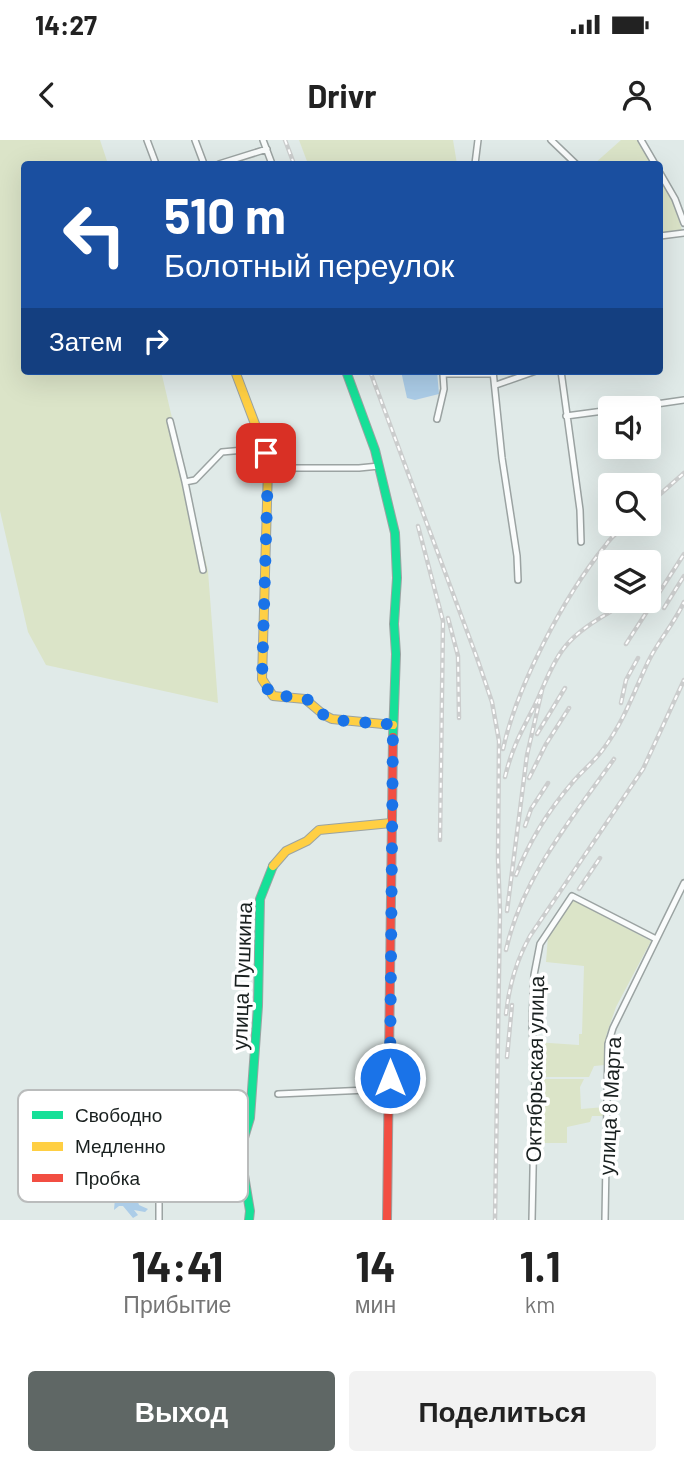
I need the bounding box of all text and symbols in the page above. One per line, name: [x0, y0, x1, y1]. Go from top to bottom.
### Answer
text: 14:27: [35, 9, 97, 40]
icon: back: [28, 76, 66, 114]
text: Drivr: [307, 76, 377, 114]
icon: person: [618, 76, 656, 114]
text: 510 m: [164, 185, 286, 244]
icon: left: [49, 189, 140, 280]
text: Болотный переулок: [164, 245, 454, 283]
icon: right: [137, 322, 175, 360]
text: Затем: [49, 325, 123, 356]
map controls: [598, 396, 661, 613]
button: sound: [598, 396, 661, 459]
pin: [236, 423, 296, 483]
icon: arrive: [247, 434, 285, 472]
button: search: [598, 473, 661, 536]
button: layers: [598, 550, 661, 613]
street label: улица Пушкина: [226, 901, 256, 1051]
street label: Октябрьская улица: [520, 975, 548, 1162]
street label: улица 8 Марта: [593, 1036, 625, 1176]
position arrow: [353, 1041, 427, 1115]
legend: [18, 1090, 248, 1202]
text: Свободно: [75, 1103, 162, 1126]
text: Медленно: [75, 1134, 165, 1157]
text: Пробка: [75, 1166, 140, 1189]
text: 14:41: [131, 1240, 223, 1290]
text: 14: [355, 1240, 396, 1290]
text: 1.1: [520, 1240, 561, 1290]
text: Прибытие: [123, 1290, 231, 1318]
text: мин: [355, 1290, 396, 1318]
text: km: [525, 1290, 555, 1318]
button: Выход: [28, 1371, 335, 1451]
button: Поделиться: [349, 1371, 656, 1451]

